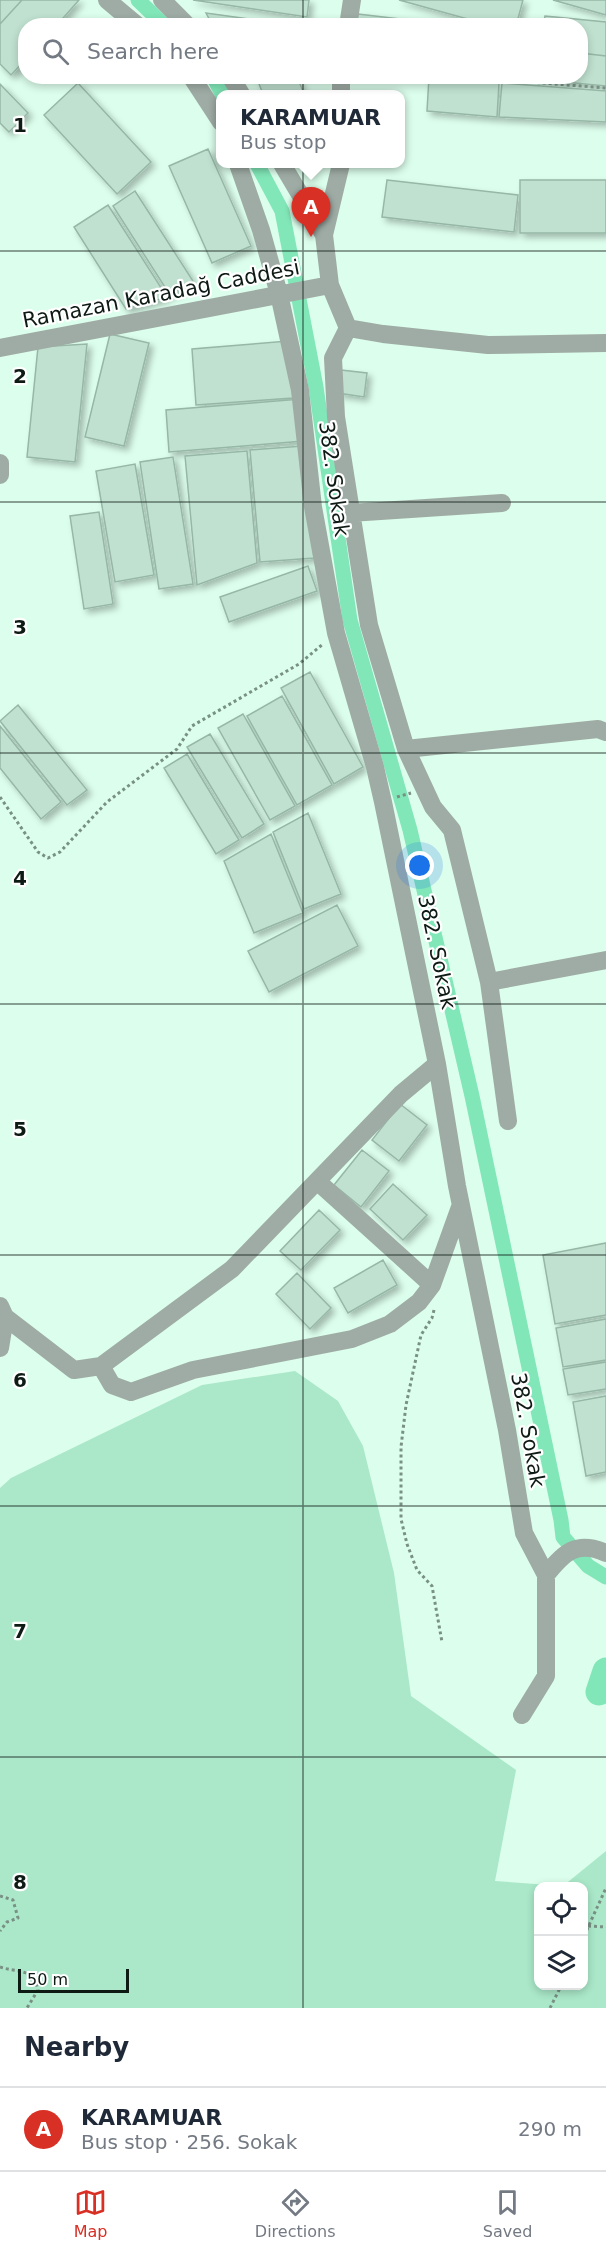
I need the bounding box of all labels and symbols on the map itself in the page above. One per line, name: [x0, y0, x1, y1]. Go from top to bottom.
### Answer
text: 1: [13, 113, 27, 137]
pin: A: [292, 188, 330, 237]
street label: Ramazan Karadağ Caddesi: [20, 255, 302, 333]
text: 2: [13, 364, 27, 388]
street label: 382. Sokak: [314, 420, 354, 539]
text: 3: [13, 615, 27, 639]
your location: [405, 851, 434, 880]
text: 4: [13, 866, 27, 890]
street label: 382. Sokak: [413, 893, 461, 1012]
text: 5: [13, 1117, 27, 1141]
text: 6: [13, 1368, 27, 1392]
street label: 382. Sokak: [506, 1371, 550, 1490]
text: 7: [13, 1619, 27, 1643]
text: 8: [13, 1870, 27, 1894]
scale bar: [18, 1966, 129, 1994]

